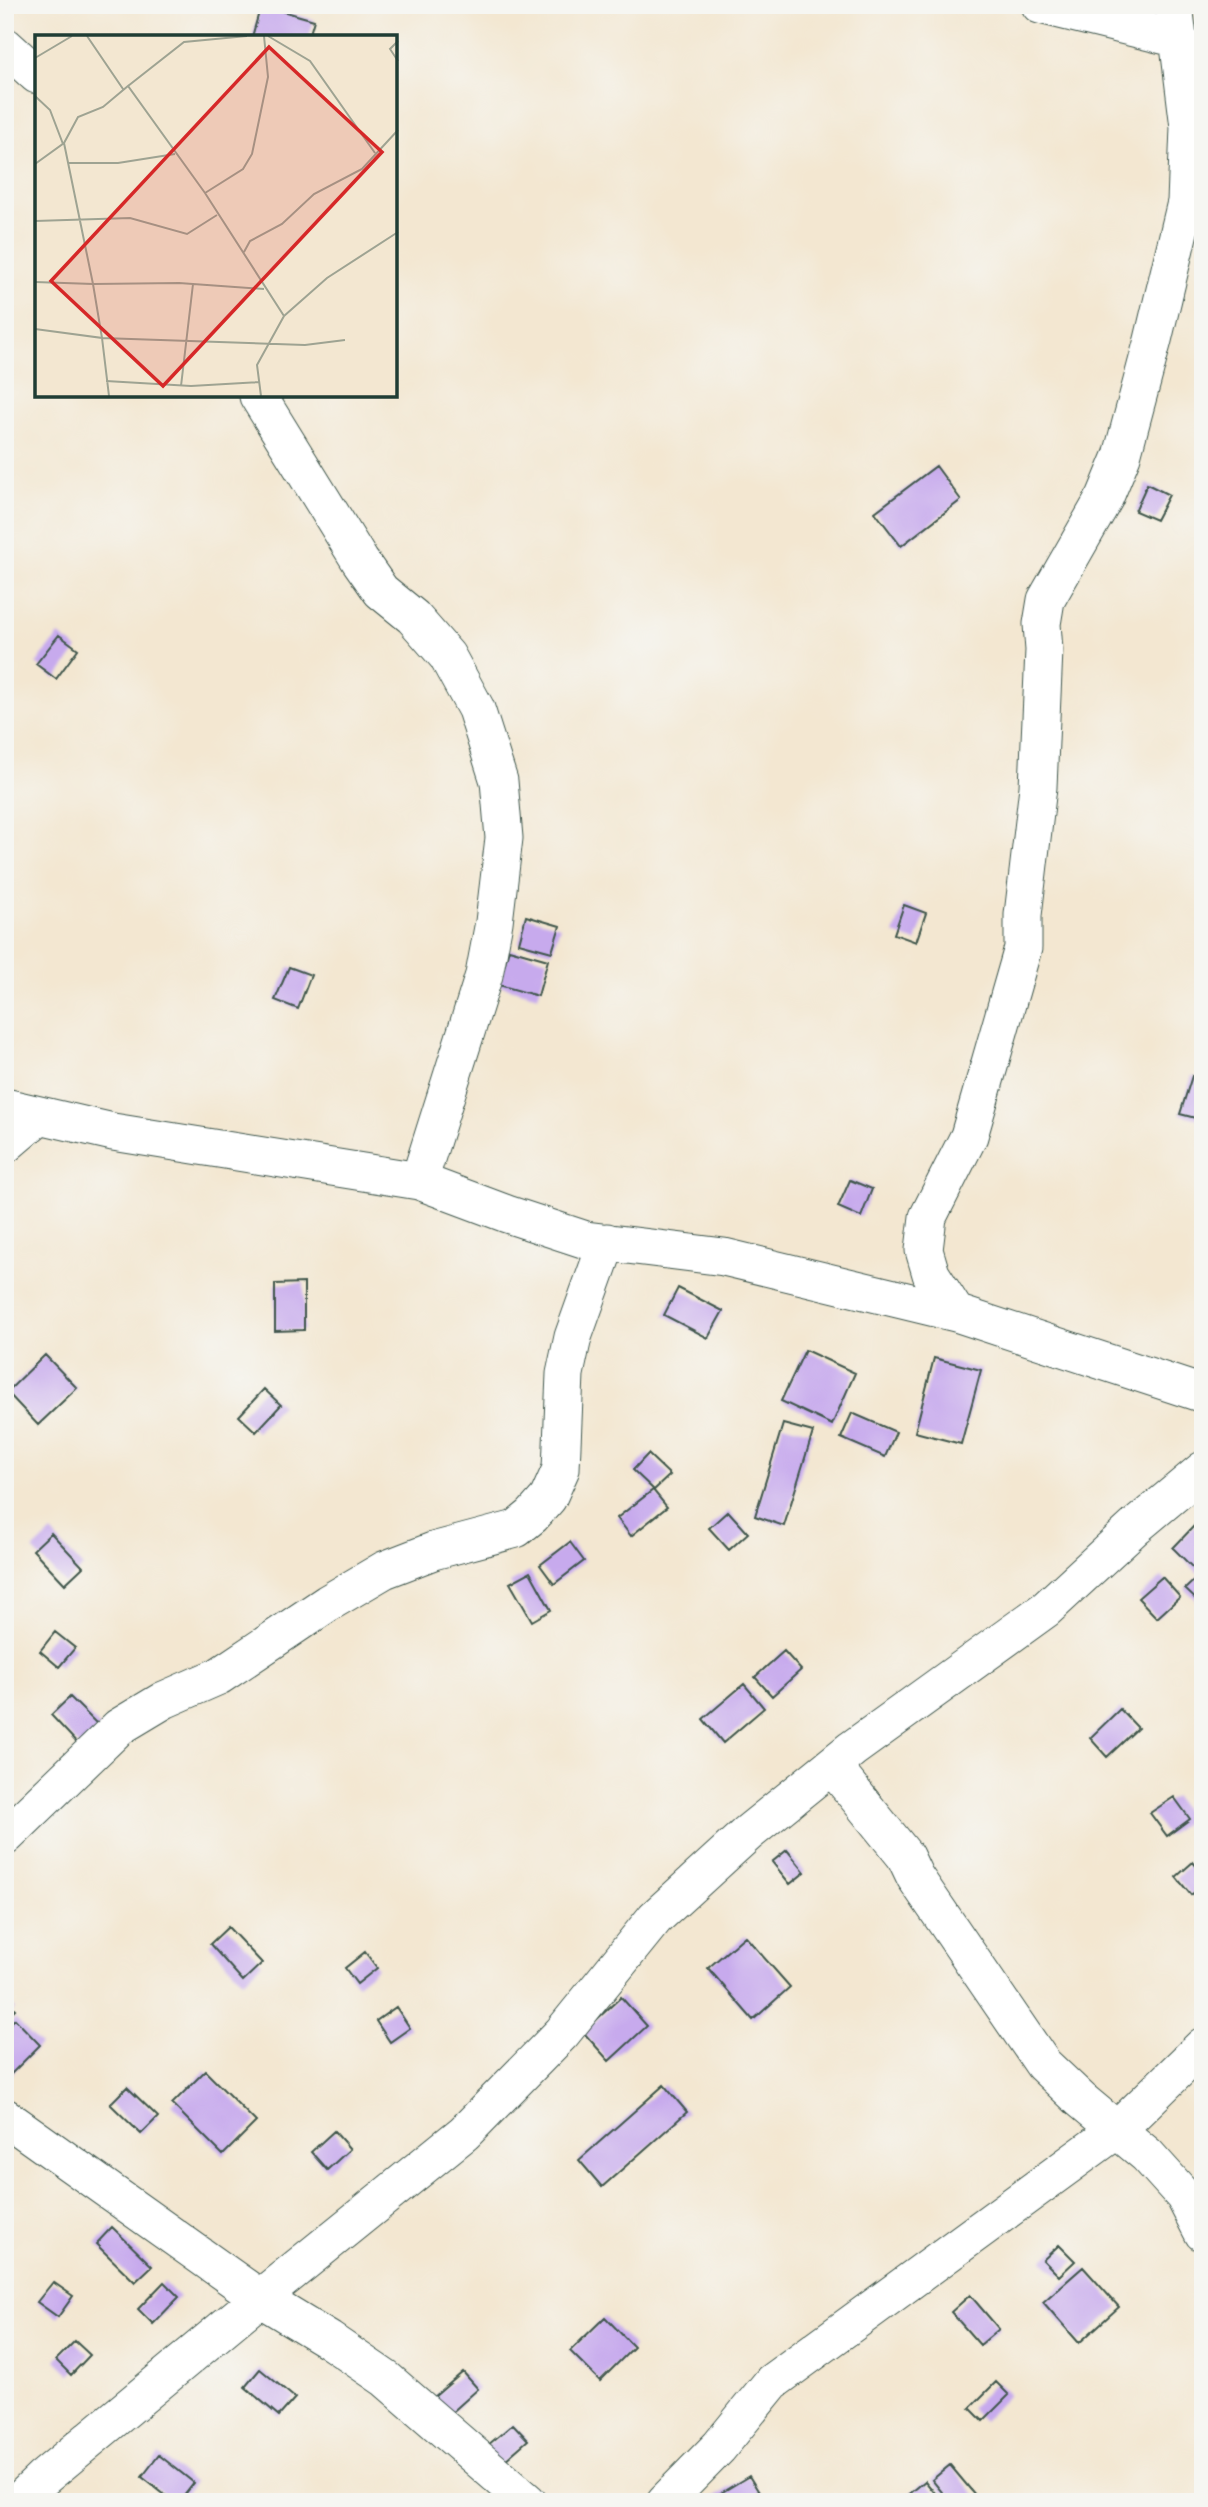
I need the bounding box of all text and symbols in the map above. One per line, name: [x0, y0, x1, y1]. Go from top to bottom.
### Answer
inset map: [35, 35, 397, 397]

